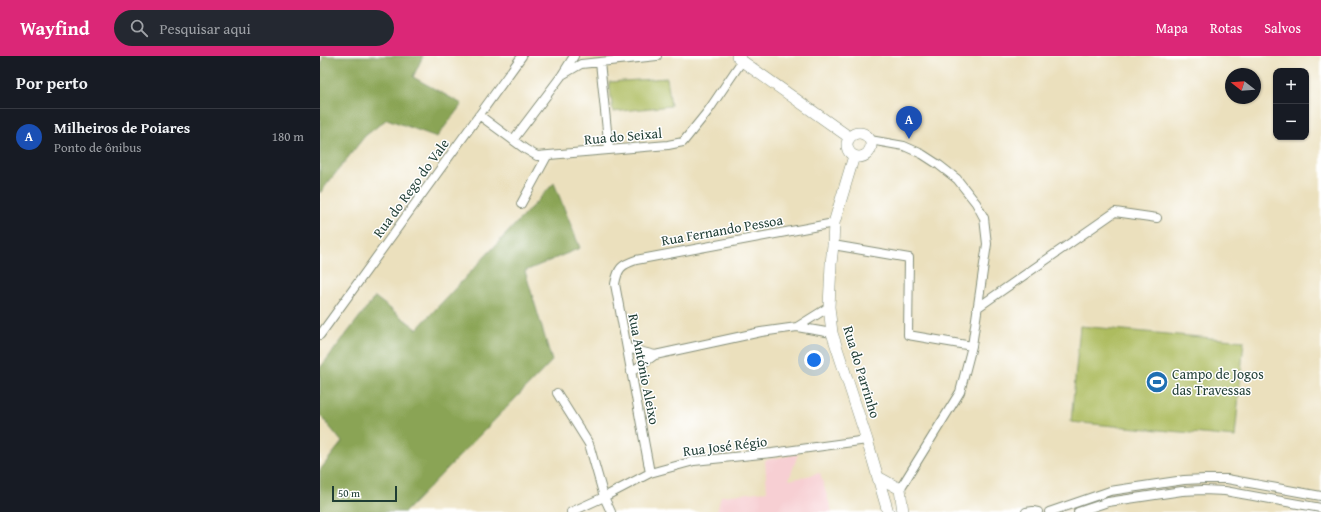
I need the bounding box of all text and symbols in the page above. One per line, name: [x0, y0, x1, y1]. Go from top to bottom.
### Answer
search box: [114, 10, 394, 46]
text: Wayfind: [20, 14, 90, 42]
icon: search: [128, 17, 150, 39]
text: Pesquisar aqui: [160, 18, 251, 39]
text: Mapa: [1156, 18, 1188, 38]
text: Rotas: [1210, 18, 1242, 38]
text: Salvos: [1264, 18, 1301, 38]
north arrow: [1225, 68, 1261, 104]
map controls: [1273, 68, 1309, 140]
button: +: [1273, 68, 1309, 104]
text: Por perto: [16, 70, 88, 95]
button: −: [1273, 104, 1309, 140]
pin: A: [896, 106, 922, 139]
text: Milheiros de Poiares: [54, 117, 190, 138]
street label: Rua do Seixal: [583, 123, 663, 149]
text: A: [25, 127, 33, 146]
text: 180 m: [272, 127, 304, 146]
street label: Rua do Rego do Vale: [368, 134, 454, 242]
text: Ponto de ônibus: [54, 138, 141, 157]
street label: Rua Fernando Pessoa: [660, 209, 785, 251]
street label: Rua António Aleixo: [623, 312, 665, 426]
street label: Rua do Parrinho: [838, 323, 886, 421]
your location: [804, 350, 824, 370]
place label: Campo de Jogos das Travessas: [1172, 364, 1264, 400]
sports icon: Campo de Jogos das Travessas: [1144, 369, 1170, 395]
street label: Rua José Régio: [682, 431, 768, 461]
scale bar: [332, 484, 397, 503]
text: 50 m: [338, 485, 360, 501]

